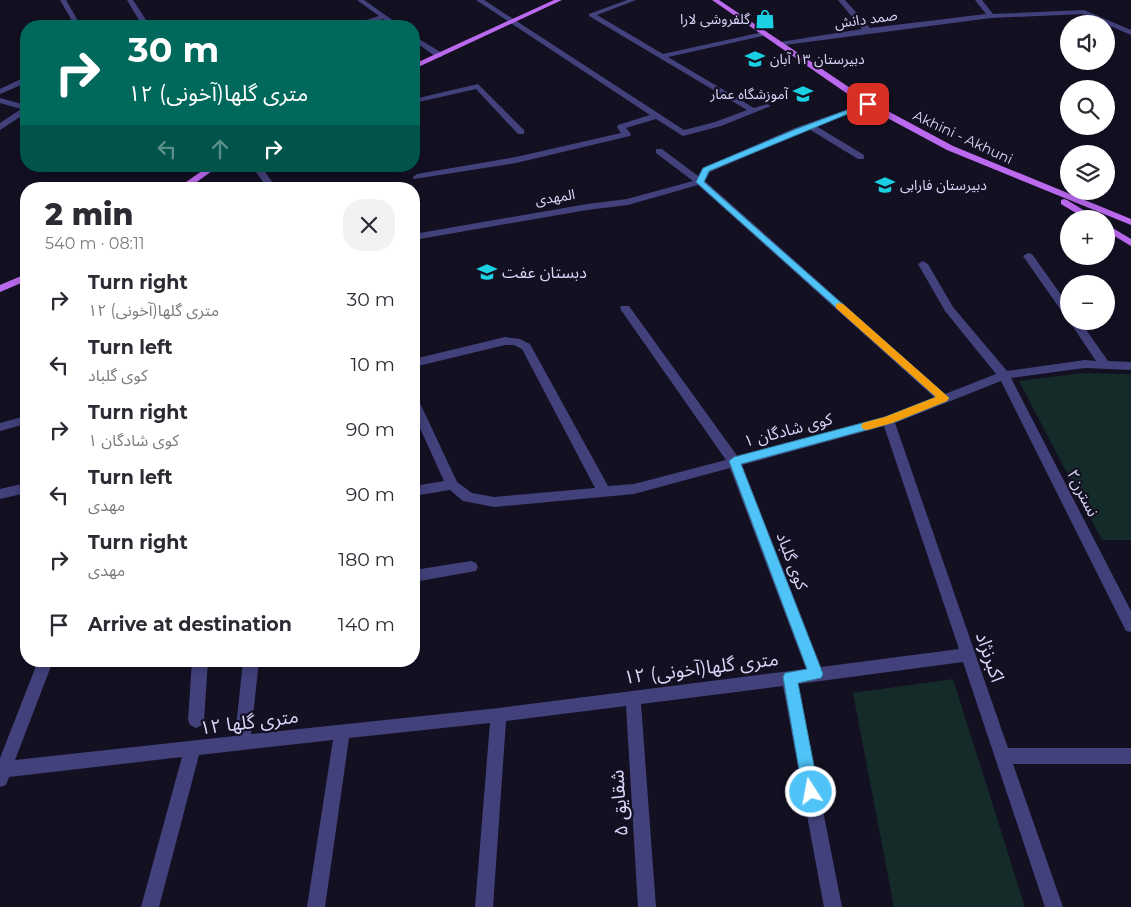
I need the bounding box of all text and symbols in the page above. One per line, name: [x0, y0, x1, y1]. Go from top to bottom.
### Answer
street label: صمد دانش: [833, 6, 899, 32]
shop icon: گلفروشی لارا: [754, 8, 776, 30]
place label: گلفروشی لارا: [680, 10, 750, 28]
map controls: [1060, 15, 1115, 330]
button: sound: [1060, 15, 1115, 70]
text: 30 m: [128, 28, 219, 71]
icon: right: [45, 40, 110, 105]
school or university icon: دبیرستان ۱۳ آبان: [744, 48, 766, 70]
place label: دبیرستان ۱۳ آبان: [770, 50, 865, 68]
text: ۱۲ متری گلها(آخونی): [128, 80, 308, 107]
button: search: [1060, 80, 1115, 135]
school or university icon: آموزشگاه عمار: [792, 83, 814, 105]
pin: [847, 83, 889, 125]
place label: آموزشگاه عمار: [709, 85, 789, 103]
icon: arrive: [854, 90, 882, 118]
street label: Akhini - Akhuni: [910, 106, 1016, 168]
icon: left: [153, 135, 181, 163]
icon: ahead: [206, 135, 234, 163]
icon: right: [259, 135, 287, 163]
button: layers: [1060, 145, 1115, 200]
school or university icon: دبیرستان فارابی: [874, 174, 896, 196]
place label: دبیرستان فارابی: [900, 176, 987, 194]
street label: المهدی: [534, 185, 576, 209]
text: 2 min: [45, 196, 133, 233]
button: close: [343, 199, 395, 251]
button: +: [1060, 210, 1115, 265]
text: 540 m · 08:11: [45, 234, 145, 253]
school or university icon: دبستان عفت: [476, 261, 498, 283]
place label: دبستان عفت: [502, 263, 587, 282]
text: Turn right: [88, 271, 188, 294]
button: −: [1060, 275, 1115, 330]
icon: right: [45, 286, 73, 314]
text: 30 m: [347, 288, 395, 311]
text: ۱۲ متری گلها(آخونی): [88, 301, 219, 320]
text: Turn left: [88, 336, 173, 359]
icon: left: [45, 351, 73, 379]
text: 10 m: [350, 353, 395, 376]
text: کوی گلباد: [88, 366, 148, 385]
text: Turn right: [88, 401, 188, 424]
street label: کوی شادگان ۱: [742, 409, 835, 451]
icon: right: [45, 416, 73, 444]
text: 90 m: [346, 418, 395, 441]
text: کوی شادگان ۱: [88, 431, 179, 450]
text: Turn left: [88, 466, 173, 489]
street label: نسترن۲: [1063, 466, 1103, 520]
icon: left: [45, 481, 73, 509]
text: 90 m: [346, 483, 395, 506]
text: مهدی: [88, 496, 125, 515]
street label: کوی گلباد: [772, 530, 812, 593]
text: Turn right: [88, 531, 188, 554]
icon: right: [45, 546, 73, 574]
text: 180 m: [338, 548, 395, 571]
text: مهدی: [88, 561, 125, 580]
icon: arrive: [45, 611, 73, 639]
text: Arrive at destination: [88, 613, 292, 636]
text: 140 m: [338, 613, 395, 636]
street label: اکبرنژاد: [971, 629, 1009, 685]
street label: ۱۲ متری گلها(آخونی): [622, 647, 780, 689]
street label: ۱۲ متری گلها: [198, 705, 300, 739]
position arrow: [784, 765, 836, 817]
street label: شقایق ۵: [605, 769, 633, 837]

